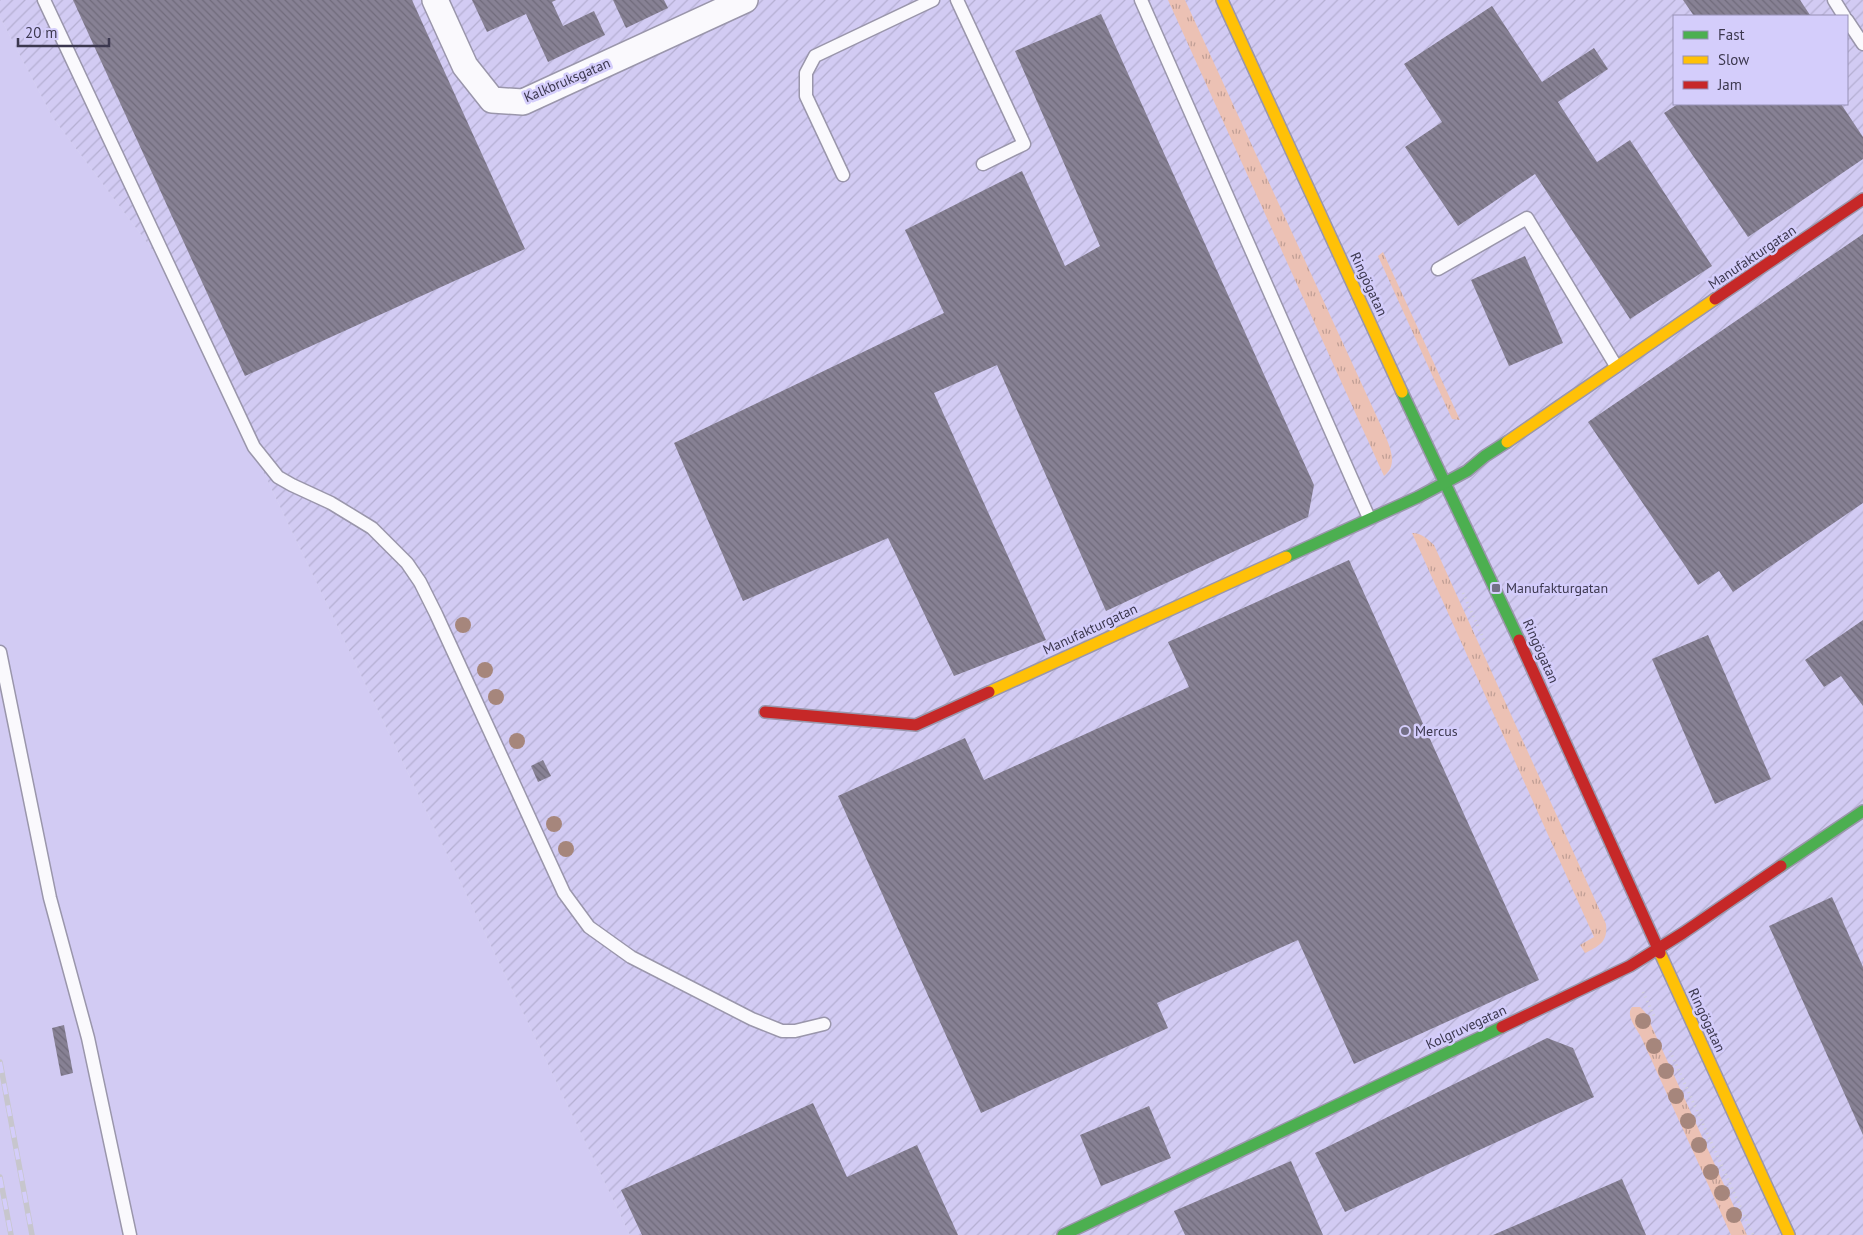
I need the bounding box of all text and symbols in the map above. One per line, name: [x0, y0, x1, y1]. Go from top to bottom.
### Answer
scale bar: [18, 15, 109, 47]
legend: [1673, 15, 1848, 105]
text: 20 m: [25, 23, 58, 42]
text: Fast: [1718, 25, 1745, 44]
text: Slow: [1718, 50, 1749, 69]
street label: Kalkbruksgatan: [521, 54, 613, 106]
text: Jam: [1717, 75, 1742, 94]
street label: Manufakturgatan: [1705, 221, 1799, 293]
street label: Ringögatan: [1346, 249, 1392, 319]
place label: Manufakturgatan: [1506, 579, 1608, 597]
marker: Manufakturgatan: [1490, 582, 1502, 594]
street label: Manufakturgatan: [1040, 599, 1140, 659]
street label: Ringögatan: [1519, 616, 1563, 686]
place label: Mercus: [1415, 722, 1458, 740]
marker: Mercus: [1399, 725, 1411, 737]
street label: Ringögatan: [1684, 985, 1730, 1055]
street label: Kolgruvegatan: [1423, 1001, 1509, 1053]

